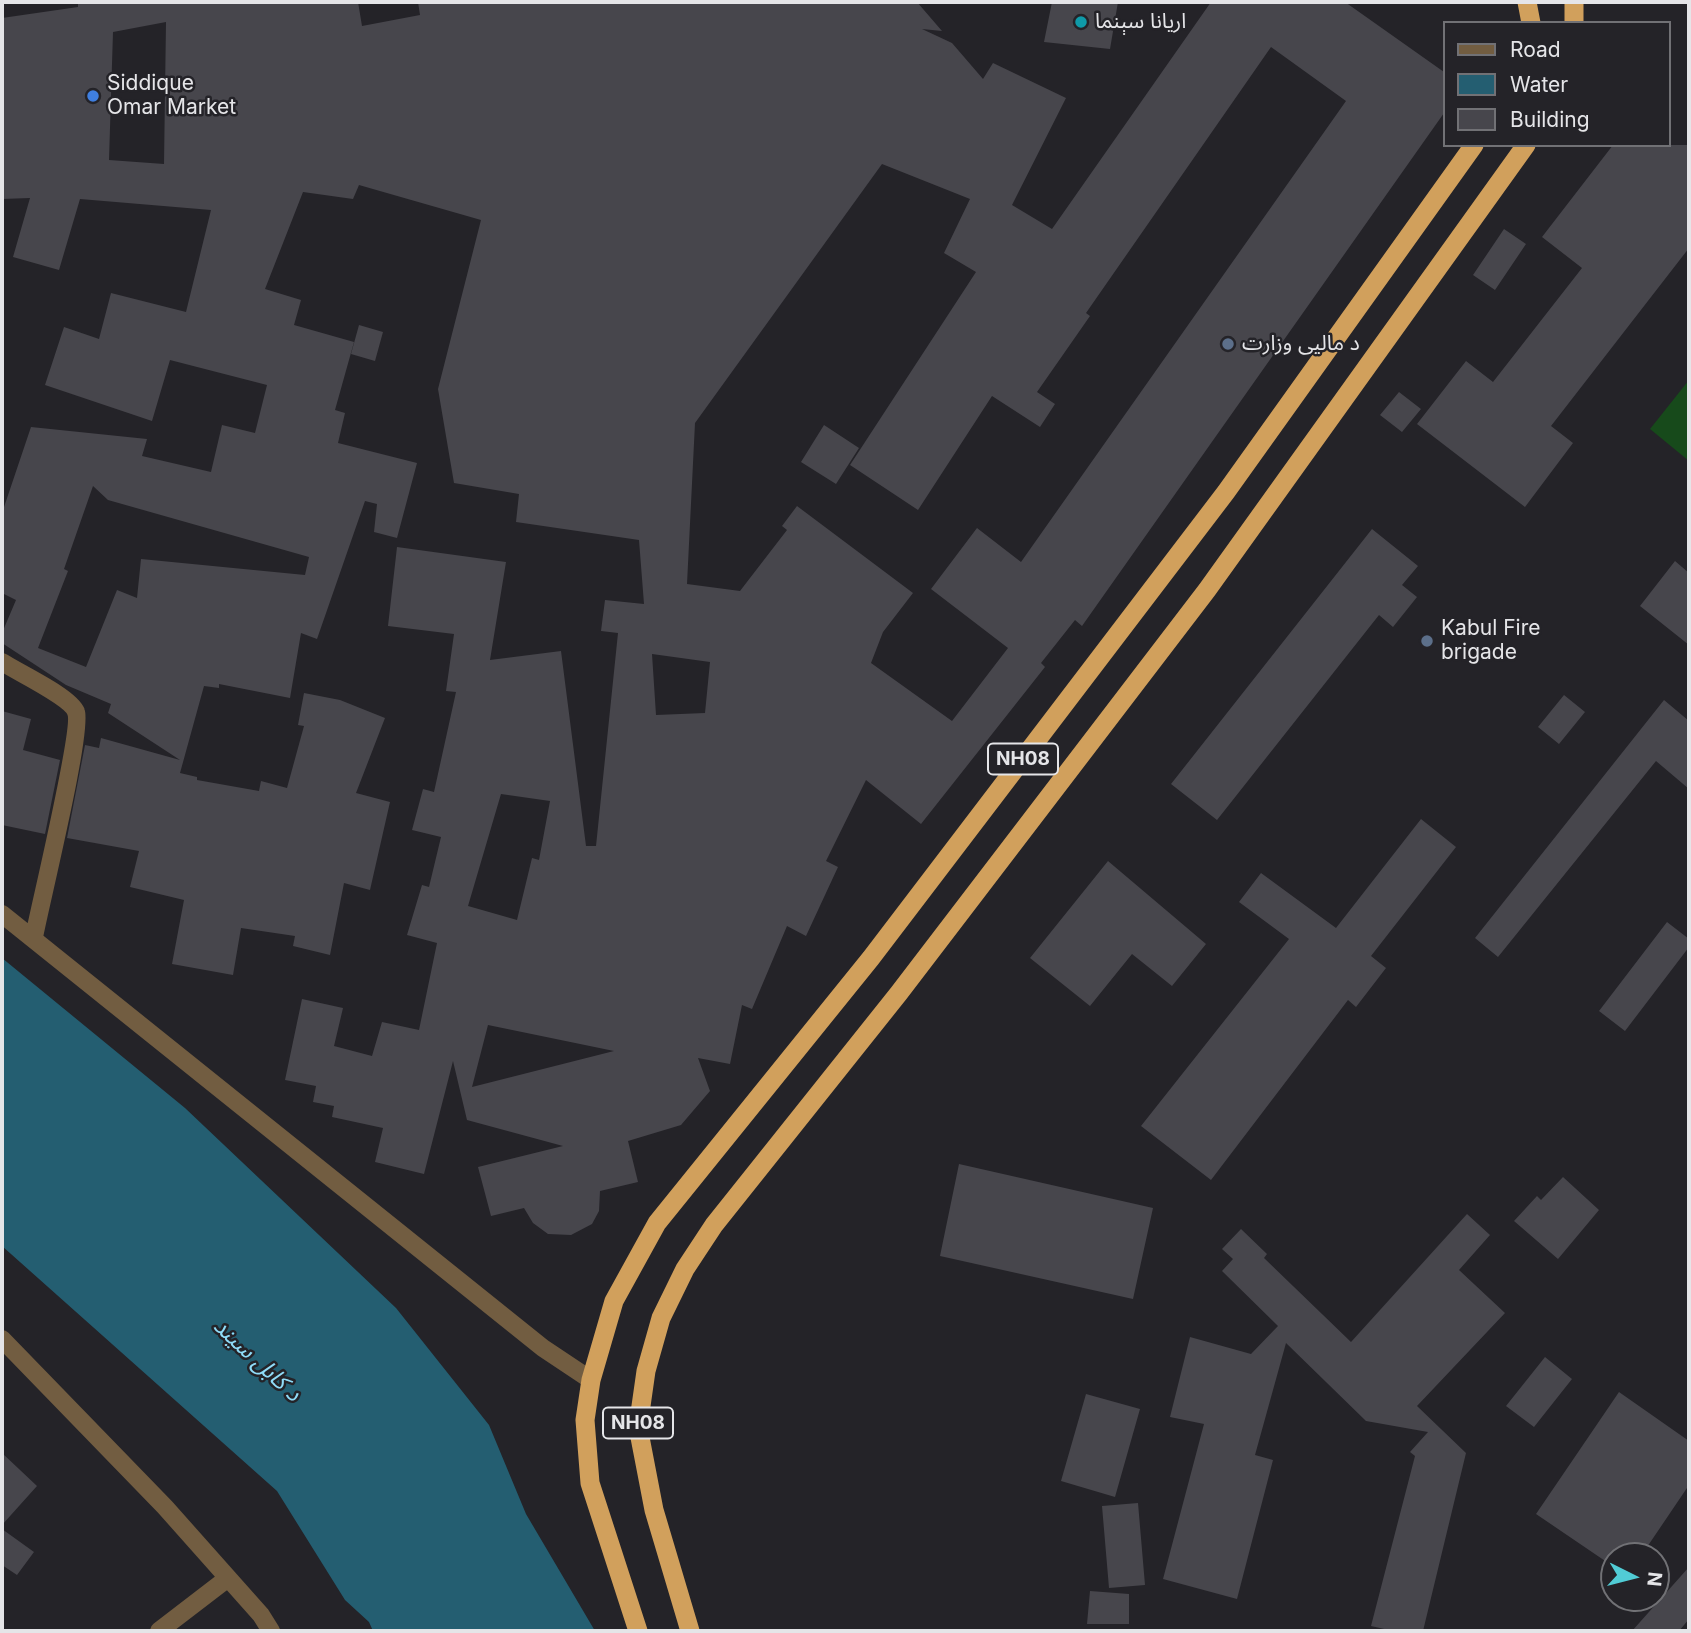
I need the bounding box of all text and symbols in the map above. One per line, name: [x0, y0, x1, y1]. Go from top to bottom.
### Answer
place label: اريانا سېنما: [1095, 9, 1186, 35]
marker: اريانا سېنما: [1073, 14, 1089, 30]
legend: [1442, 21, 1670, 147]
text: Road: [1510, 37, 1561, 62]
place label: Siddique Omar Market: [107, 71, 236, 121]
text: Water: [1510, 72, 1568, 97]
marker: Siddique Omar Market: [85, 88, 101, 104]
text: Building: [1510, 107, 1590, 132]
place label: د مالیی وزارت: [1242, 331, 1360, 357]
marker: د مالیی وزارت: [1220, 336, 1236, 352]
place label: Kabul Fire brigade: [1441, 616, 1540, 666]
marker: Kabul Fire brigade: [1419, 633, 1435, 649]
road number: NH08: [988, 744, 1058, 774]
water label: د کابل سيند: [207, 1312, 307, 1408]
road number: NH08: [603, 1408, 673, 1438]
north arrow: [1600, 1542, 1670, 1612]
text: N: [1642, 1571, 1667, 1587]

